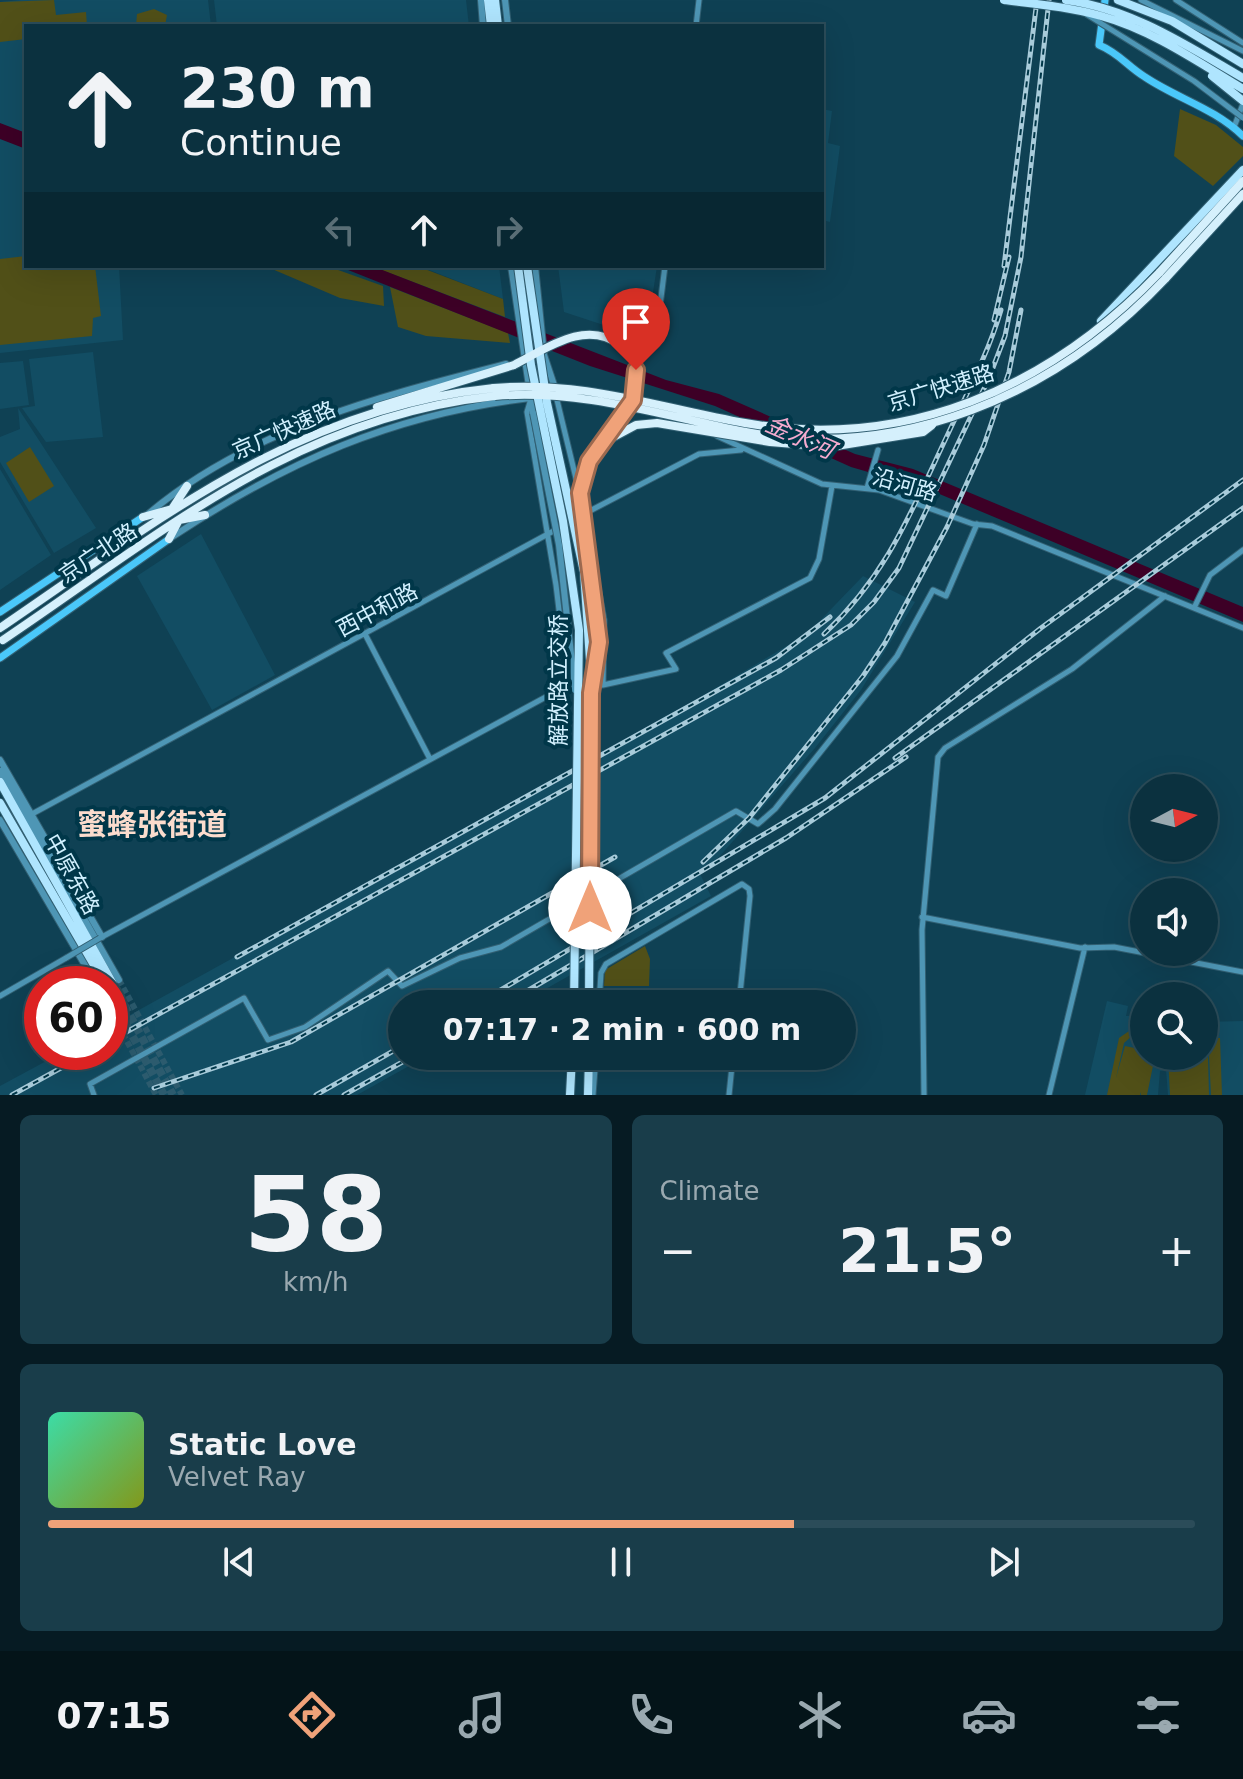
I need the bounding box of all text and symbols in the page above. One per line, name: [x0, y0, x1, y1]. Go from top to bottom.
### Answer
text: 230 m: [180, 55, 375, 120]
icon: ahead: [48, 56, 152, 160]
text: Continue: [180, 122, 342, 163]
icon: left: [318, 208, 362, 252]
icon: ahead: [402, 208, 446, 252]
icon: right: [486, 208, 530, 252]
pin: [602, 288, 670, 370]
icon: arrive: [614, 300, 658, 344]
street label: 京广快速路: [885, 360, 997, 416]
street label: 京广快速路: [229, 396, 339, 464]
water label: 金水河: [761, 410, 842, 466]
street label: 沿河路: [870, 464, 940, 506]
street label: 京广北路: [55, 518, 141, 588]
street label: 西中和路: [332, 578, 422, 642]
street label: 解放路立交桥: [546, 614, 571, 746]
north arrow: [1130, 774, 1218, 862]
map controls: [1130, 774, 1218, 1070]
district label: 蜜蜂张街道: [77, 807, 227, 842]
street label: 中原东路: [40, 829, 104, 919]
position arrow: [548, 866, 632, 950]
button: sound: [1130, 878, 1218, 966]
speed limit sign: 60: [24, 966, 128, 1070]
button: search: [1130, 982, 1218, 1070]
text: 07:17 · 2 min · 600 m: [443, 1012, 801, 1047]
text: 58: [243, 1154, 388, 1276]
text: Climate: [660, 1176, 760, 1206]
text: 21.5°: [838, 1216, 1016, 1286]
text: −: [660, 1225, 696, 1276]
text: +: [1158, 1225, 1195, 1276]
text: km/h: [283, 1267, 349, 1297]
text: Static Love: [168, 1427, 357, 1462]
text: Velvet Ray: [168, 1462, 306, 1492]
icon: previous: [217, 1540, 261, 1584]
icon: pause: [599, 1540, 643, 1584]
icon: next: [982, 1540, 1026, 1584]
icon: directions: [284, 1687, 340, 1743]
icon: music: [454, 1687, 510, 1743]
icon: phone: [623, 1687, 679, 1743]
icon: climate: [792, 1687, 848, 1743]
icon: car: [961, 1687, 1017, 1743]
icon: filters: [1130, 1687, 1186, 1743]
text: 07:15: [57, 1695, 171, 1736]

